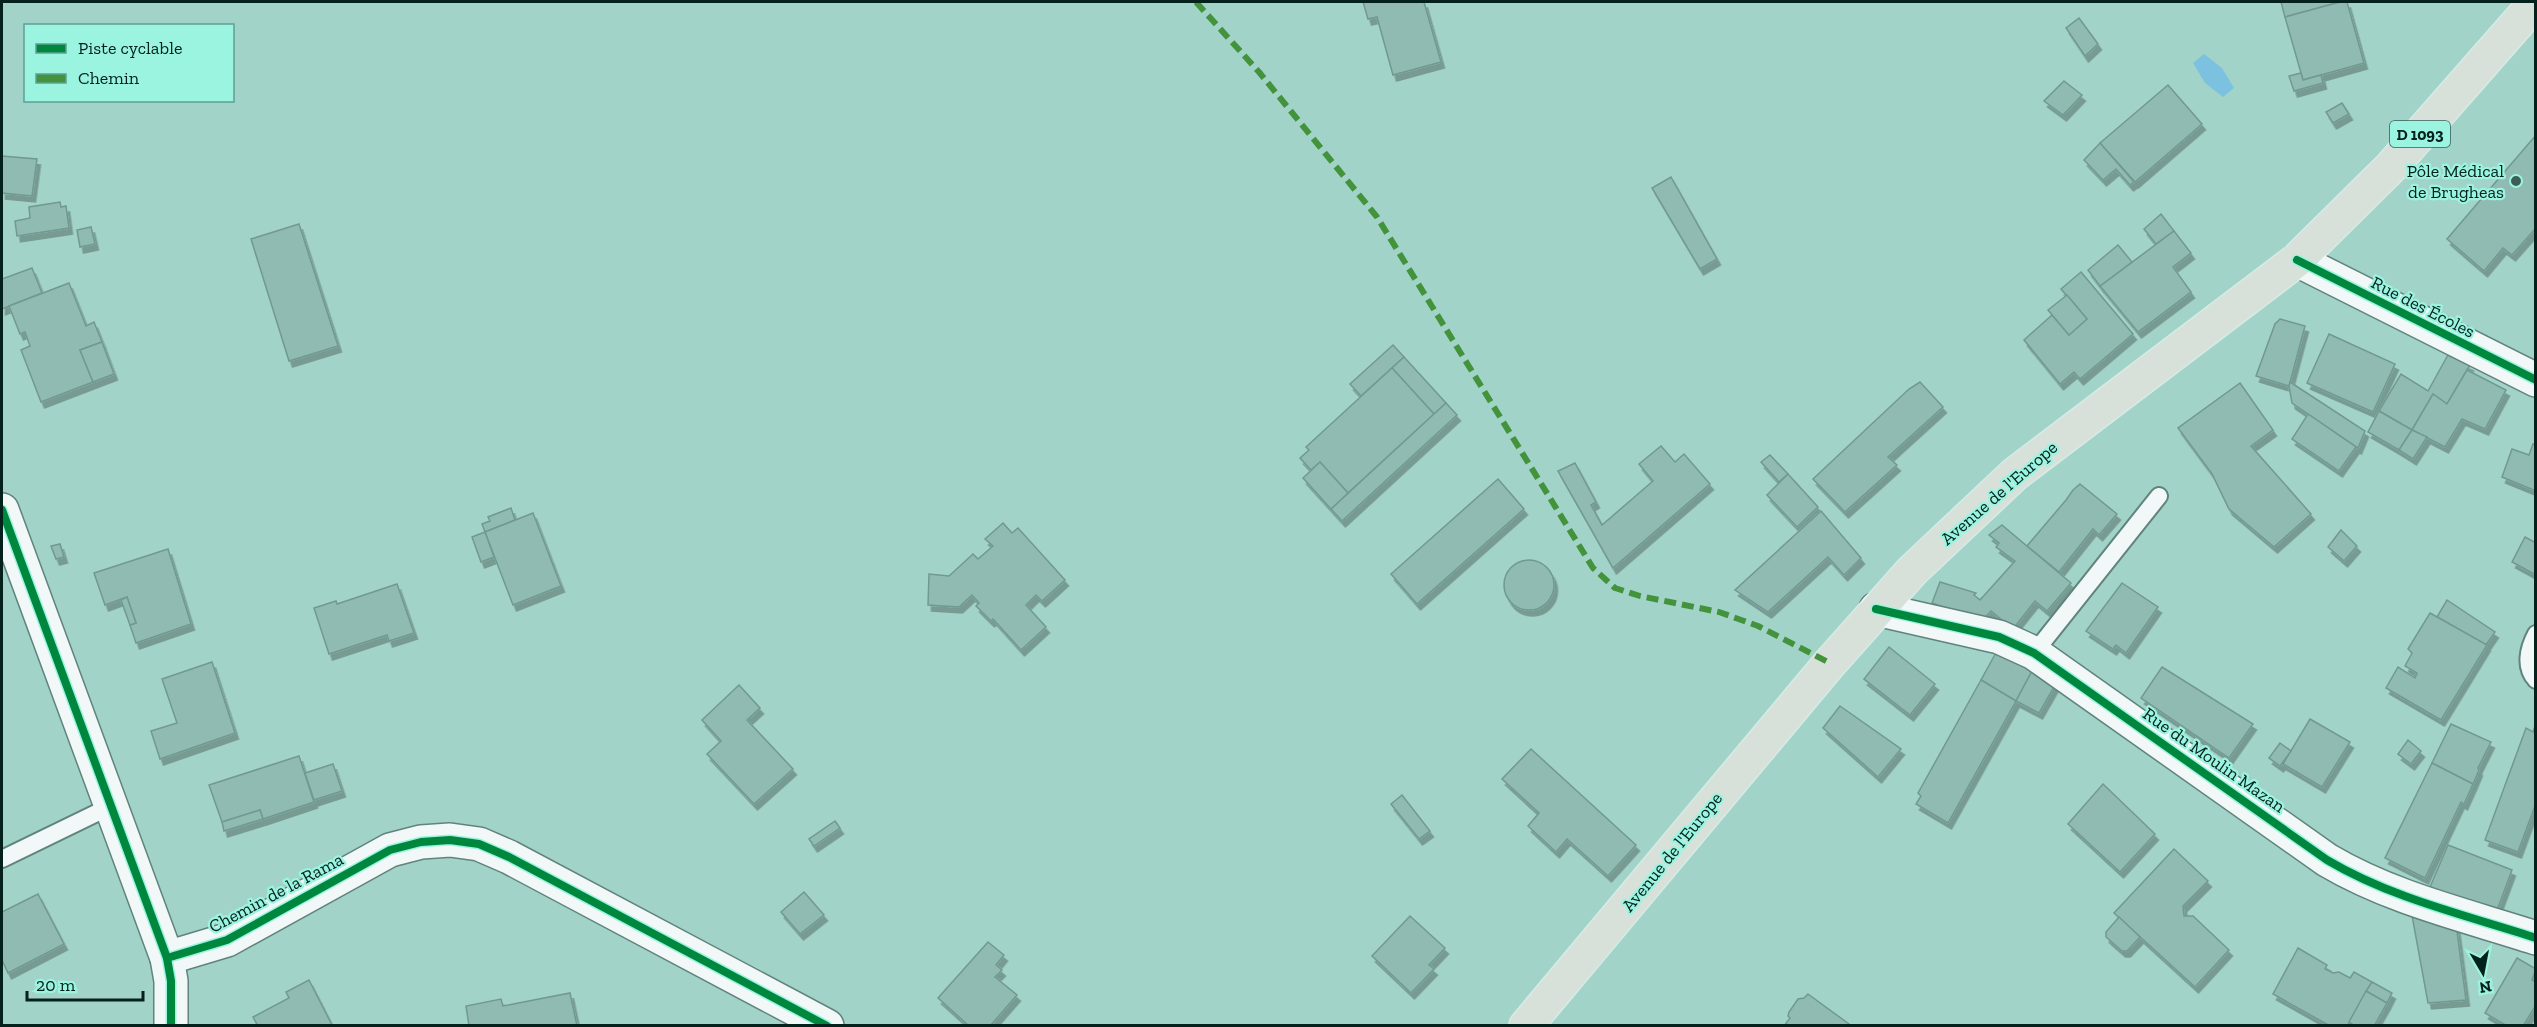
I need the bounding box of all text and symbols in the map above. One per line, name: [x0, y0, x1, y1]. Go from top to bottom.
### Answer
legend: [24, 24, 234, 102]
text: Piste cyclable: [78, 37, 182, 59]
text: Chemin: [78, 67, 140, 89]
road number: D 1093: [2390, 121, 2450, 147]
place label: Pôle Médical de Brugheas: [2407, 160, 2504, 203]
marker: Pôle Médical de Brugheas: [2509, 174, 2523, 188]
street label: Rue des Écoles: [2368, 271, 2479, 343]
street label: Avenue de l'Europe: [1936, 436, 2062, 550]
street label: Rue du Moulin Mazan: [2139, 703, 2290, 818]
street label: Avenue de l'Europe: [1617, 788, 1727, 916]
street label: Chemin de la Rama: [205, 848, 347, 938]
north arrow: [2453, 943, 2513, 1003]
scale bar: [27, 964, 142, 1002]
text: 20 m: [36, 974, 76, 996]
text: N: [2478, 977, 2493, 998]

